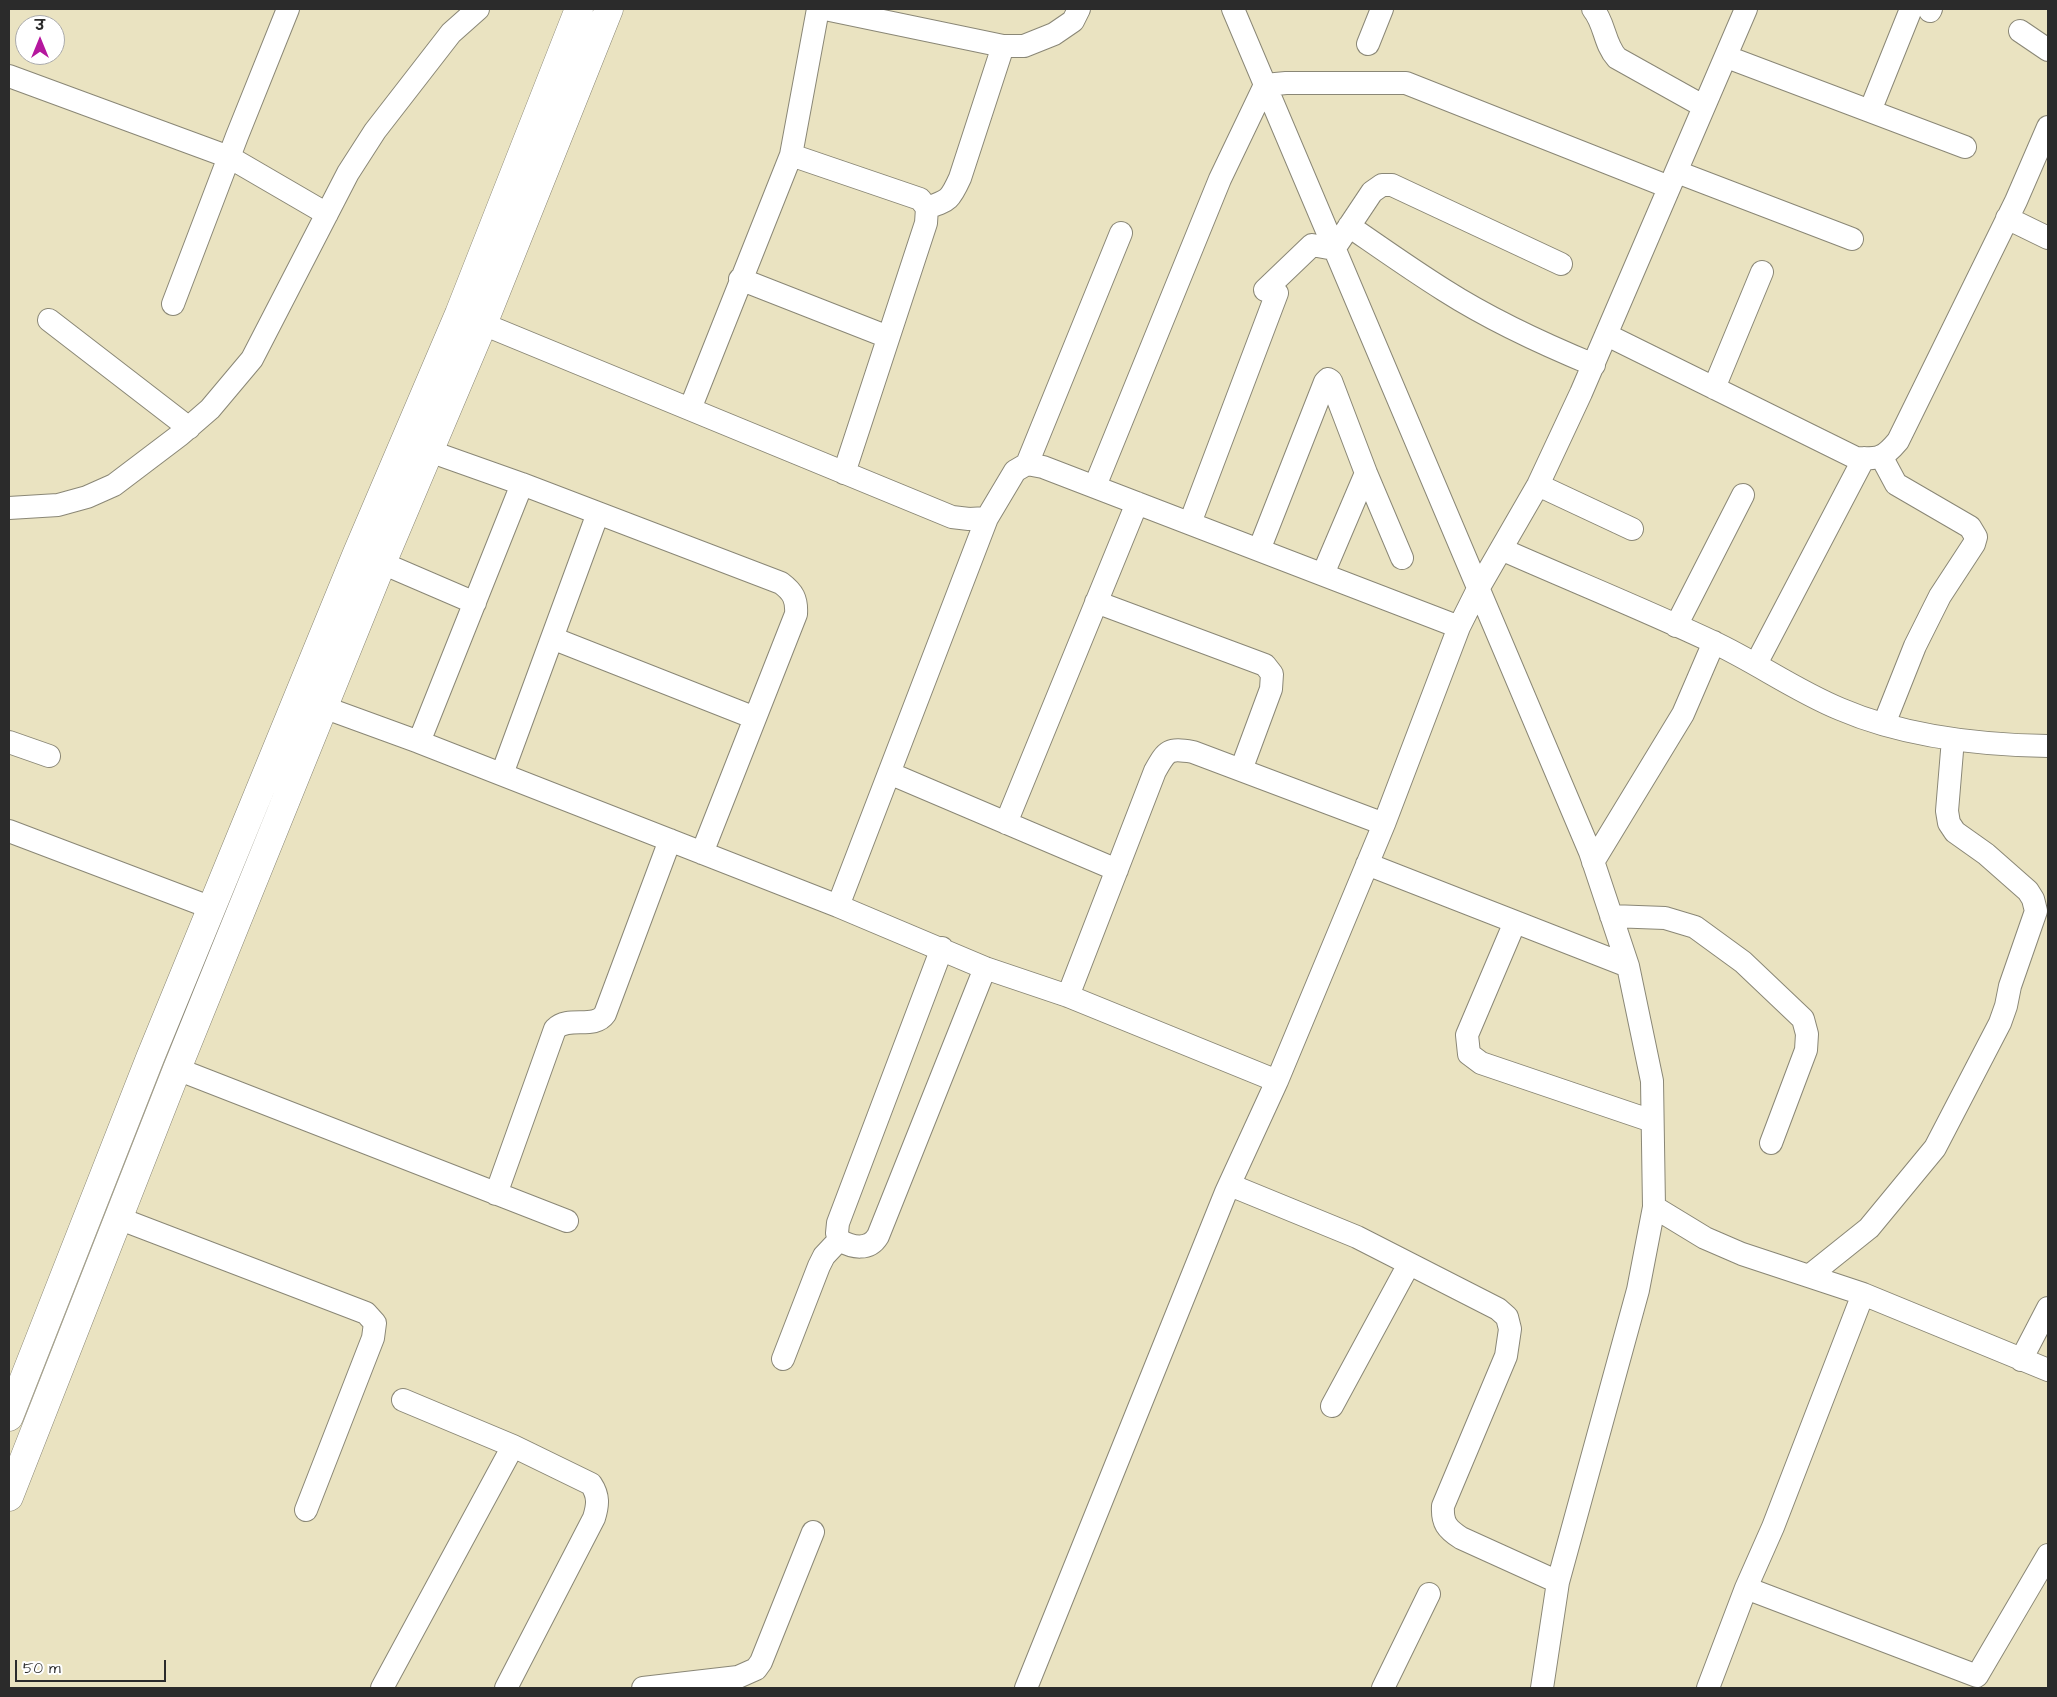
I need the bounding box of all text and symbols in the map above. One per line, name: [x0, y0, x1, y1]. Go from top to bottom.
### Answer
north arrow: [15, 15, 65, 65]
text: उ: [35, 16, 45, 36]
scale bar: [18, 1650, 169, 1682]
text: 50 m: [23, 1658, 61, 1679]

